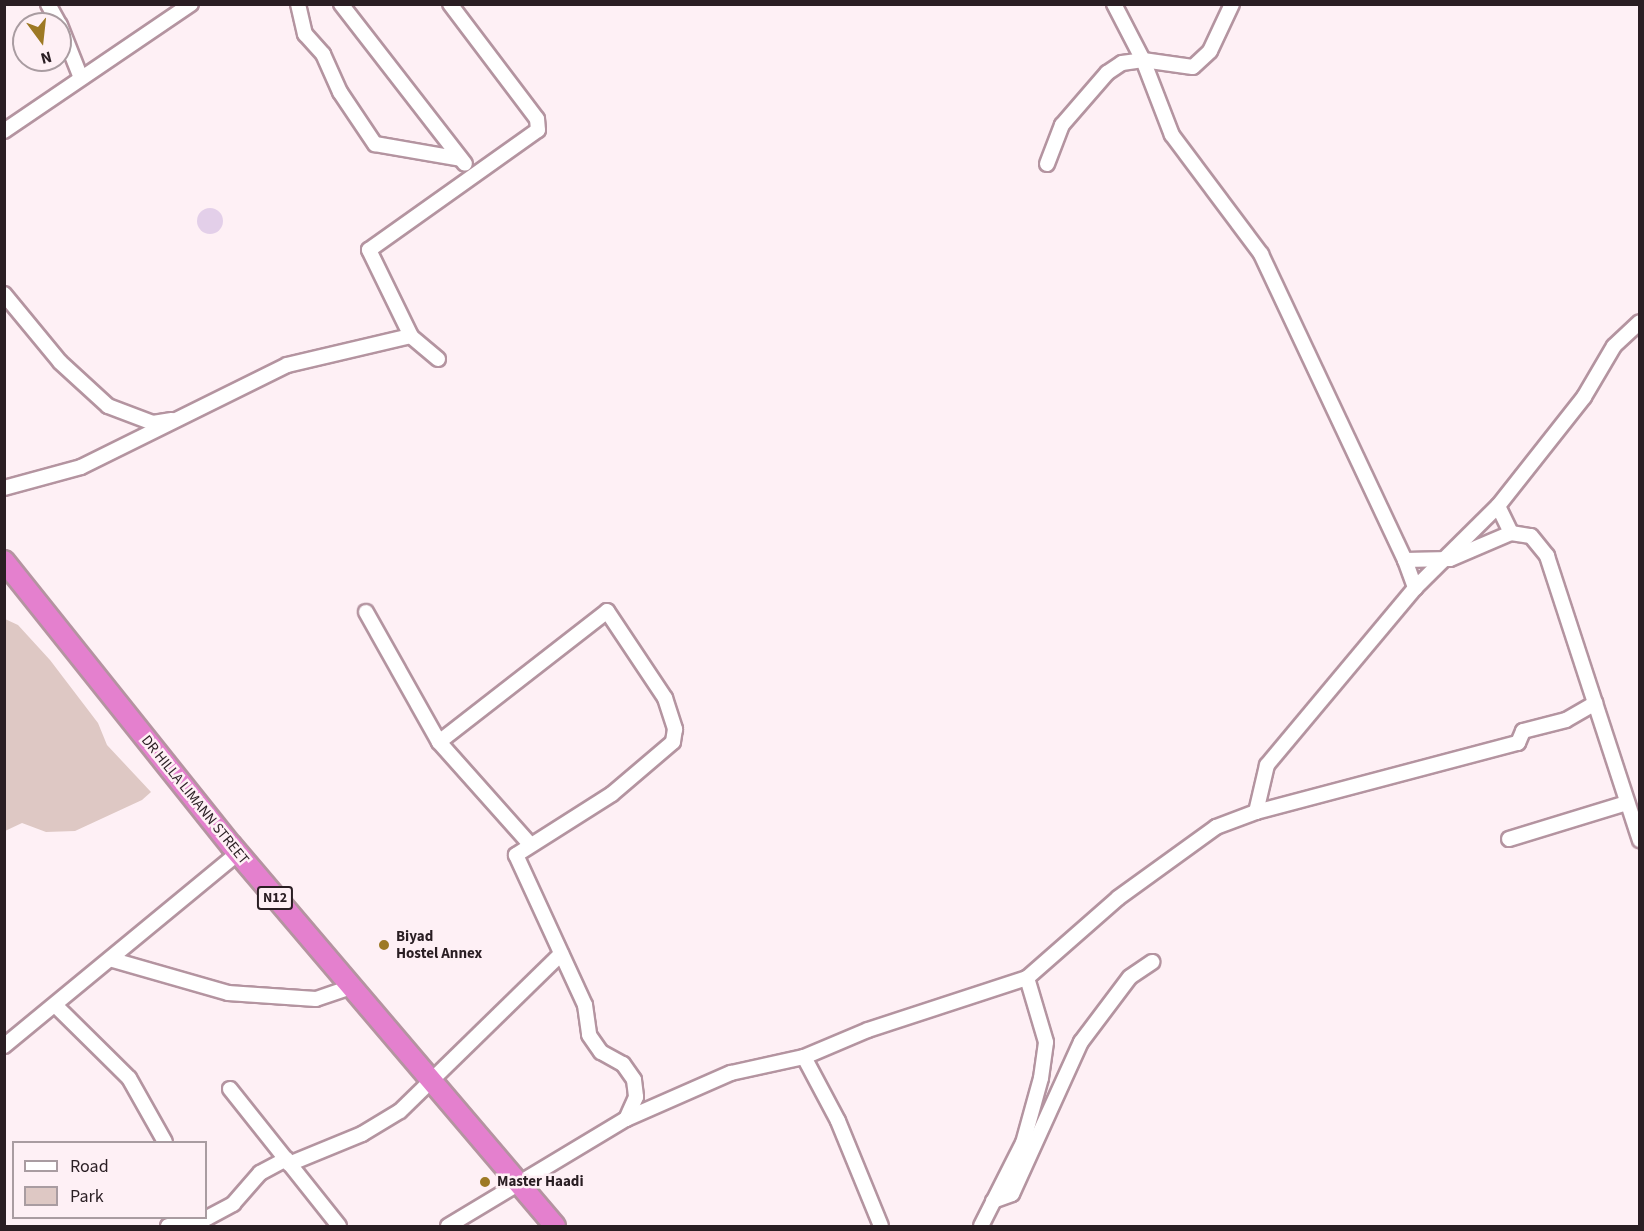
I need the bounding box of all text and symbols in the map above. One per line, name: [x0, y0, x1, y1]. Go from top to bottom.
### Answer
north arrow: [12, 12, 72, 72]
text: N: [38, 45, 54, 69]
street label: DR HILLA LIMANN STREET: [137, 732, 253, 868]
road number: N12: [256, 887, 294, 909]
place label: Biyad Hostel Annex: [396, 927, 482, 962]
marker: Biyad Hostel Annex: [377, 938, 391, 952]
legend: [12, 1141, 207, 1219]
text: Road: [70, 1154, 109, 1179]
place label: Master Haadi: [497, 1173, 584, 1191]
marker: Master Haadi: [478, 1175, 492, 1189]
text: Park: [70, 1184, 104, 1209]

